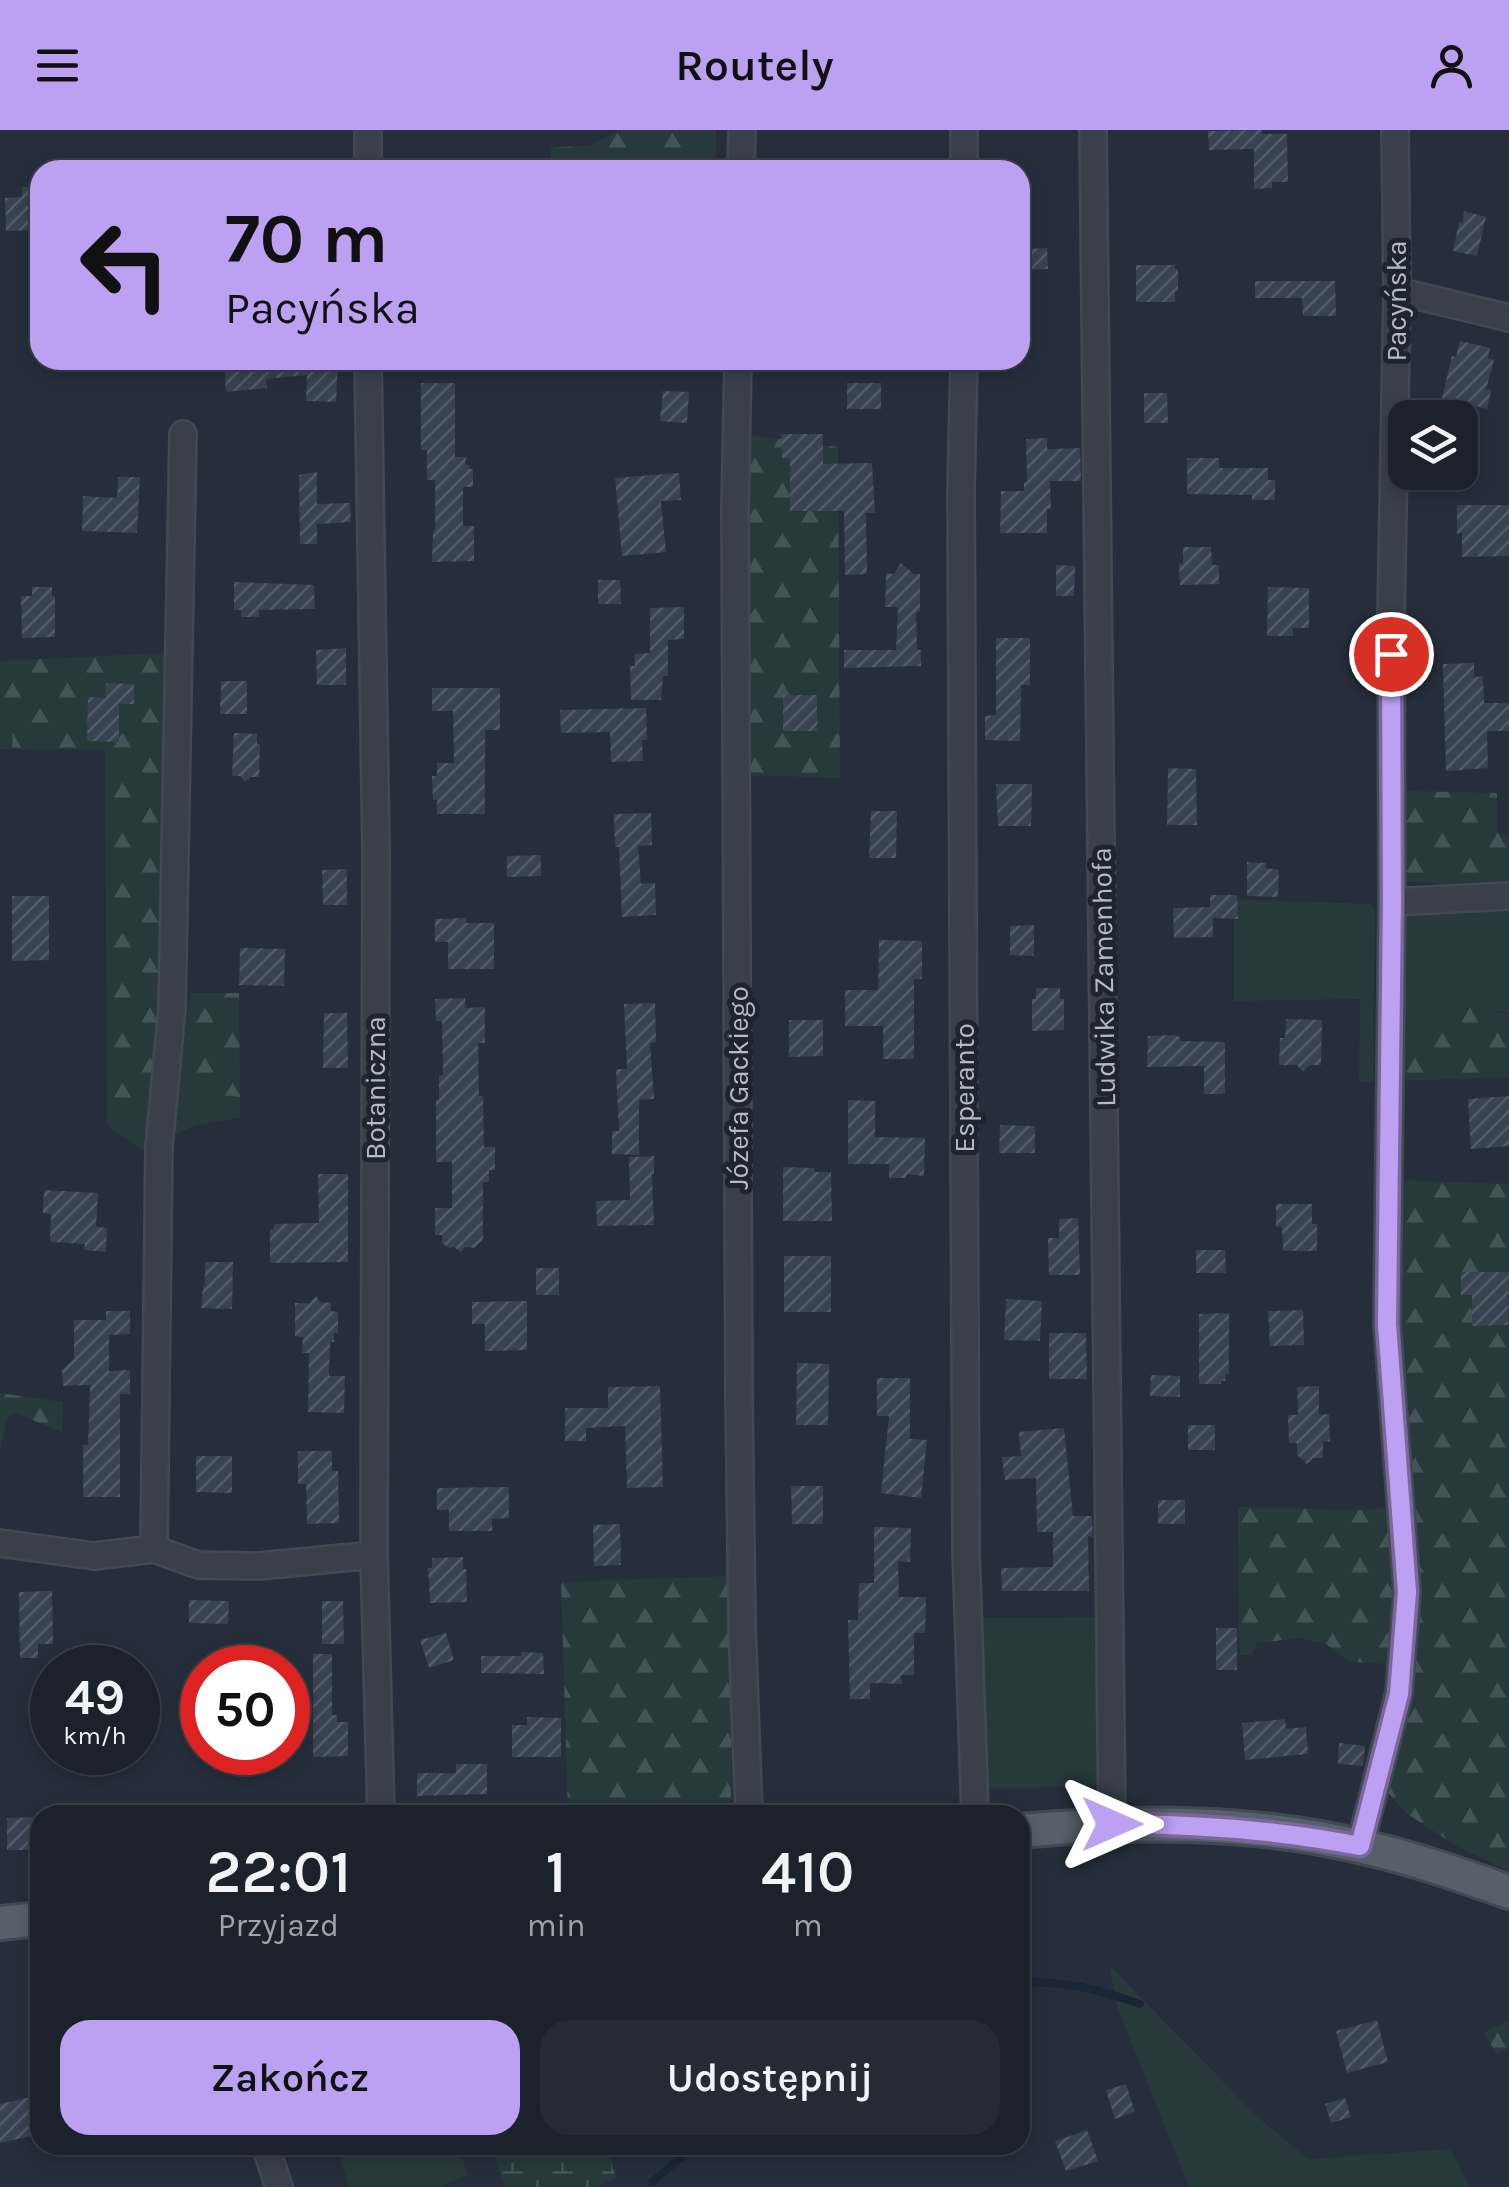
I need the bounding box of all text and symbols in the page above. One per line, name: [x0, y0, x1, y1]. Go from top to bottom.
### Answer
icon: menu: [30, 38, 85, 93]
icon: person: [1424, 38, 1479, 93]
text: Routely: [675, 39, 834, 91]
text: 70 m: [225, 198, 388, 280]
icon: left: [60, 200, 190, 330]
street label: Pacyńska: [1380, 240, 1413, 362]
text: Pacyńska: [225, 282, 420, 334]
map controls: [1388, 400, 1478, 490]
button: layers: [1388, 400, 1478, 490]
pin: [1349, 612, 1434, 697]
icon: arrive: [1364, 627, 1419, 682]
street label: Ludwika Zamenhofa: [1085, 847, 1122, 1107]
street label: Józefa Gackiego: [722, 986, 755, 1190]
street label: Botaniczna: [359, 1016, 392, 1160]
street label: Esperanto: [948, 1023, 981, 1153]
speed limit sign: 50: [180, 1645, 310, 1775]
text: 49: [65, 1668, 125, 1727]
text: km/h: [63, 1721, 127, 1750]
position arrow: [1060, 1772, 1164, 1876]
text: 22:01: [206, 1837, 351, 1907]
text: 1: [546, 1837, 567, 1907]
text: 410: [761, 1837, 854, 1907]
text: Przyjazd: [218, 1907, 339, 1944]
text: min: [527, 1907, 585, 1944]
text: m: [793, 1907, 823, 1944]
button: Zakończ: [60, 2020, 520, 2135]
button: Udostępnij: [540, 2020, 1000, 2135]

